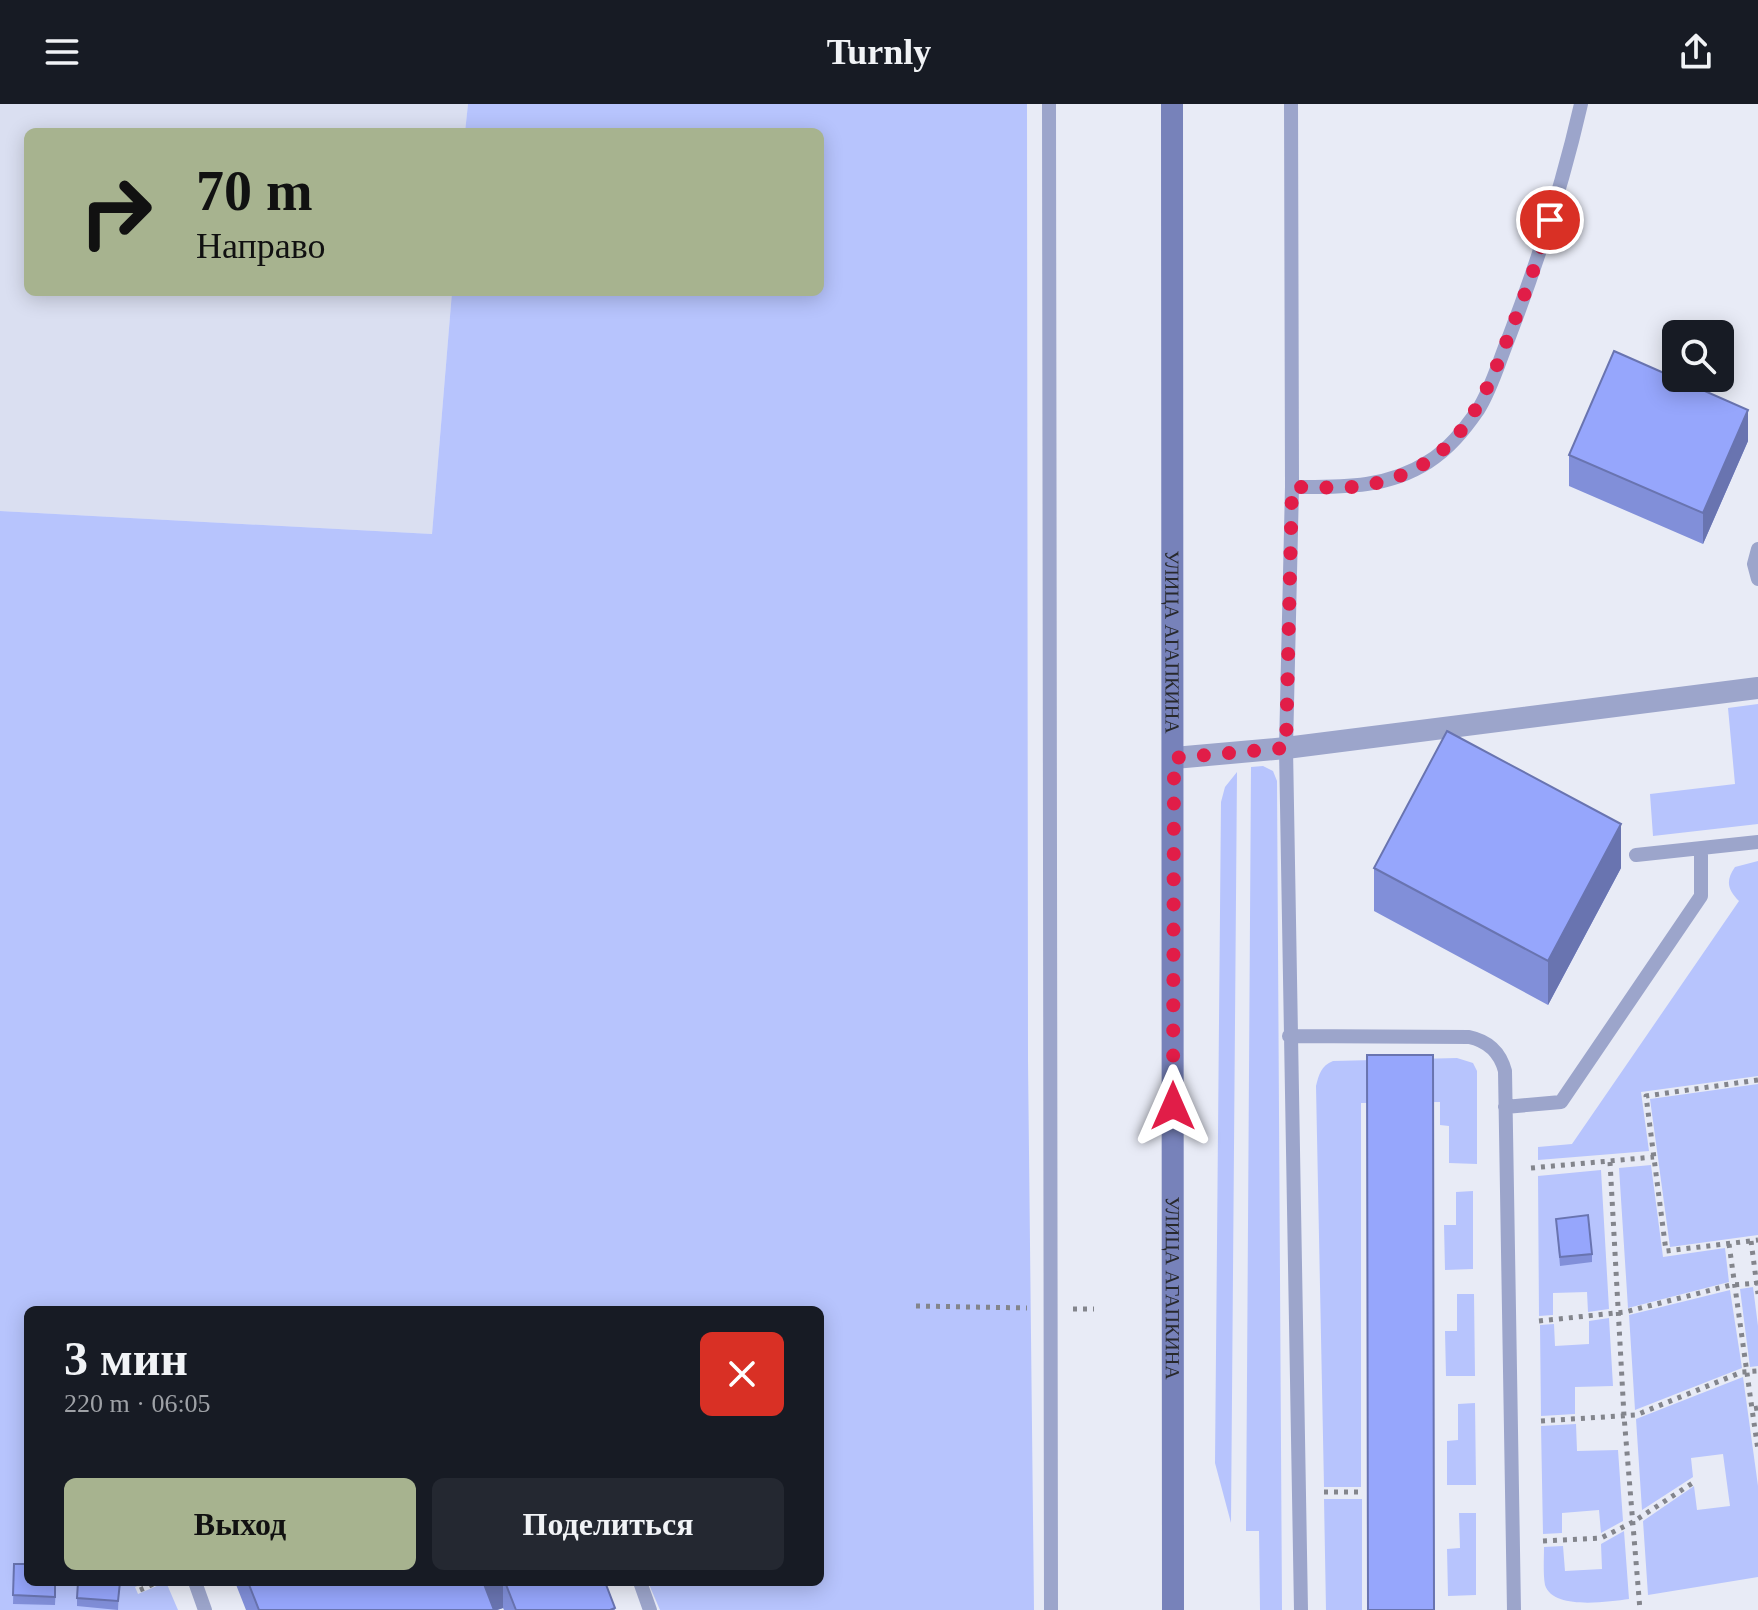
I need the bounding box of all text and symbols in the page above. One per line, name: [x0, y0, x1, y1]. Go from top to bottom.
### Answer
icon: menu: [40, 30, 84, 74]
icon: share: [1674, 30, 1718, 74]
text: Turnly: [827, 32, 931, 72]
icon: right: [64, 160, 168, 264]
text: 70 m: [196, 160, 313, 222]
pin: [1516, 186, 1584, 254]
icon: arrive: [1528, 198, 1572, 242]
text: Направо: [196, 226, 326, 266]
map controls: [1662, 320, 1734, 392]
button: search: [1662, 320, 1734, 392]
street label: УЛИЦА АГАПКИНА: [1160, 550, 1183, 734]
position arrow: [1131, 1064, 1215, 1148]
street label: УЛИЦА АГАПКИНА: [1161, 1196, 1184, 1380]
text: 3 мин: [64, 1332, 188, 1385]
button: close: [700, 1332, 784, 1416]
text: 220 m · 06:05: [64, 1389, 211, 1418]
button: Выход: [64, 1478, 416, 1570]
button: Поделиться: [432, 1478, 784, 1570]

